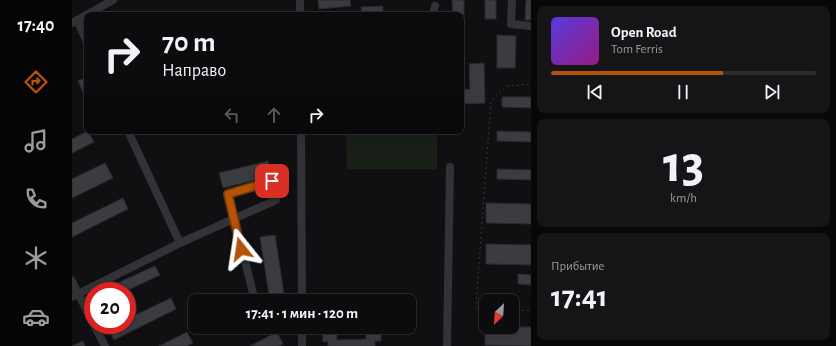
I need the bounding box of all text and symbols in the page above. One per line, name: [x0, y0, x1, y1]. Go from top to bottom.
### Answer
text: 17:40: [18, 17, 54, 35]
text: Open Road: [611, 25, 677, 40]
icon: right: [96, 28, 148, 80]
text: 70 m: [162, 29, 216, 57]
text: Tom Ferris: [611, 43, 663, 56]
text: Направо: [162, 62, 226, 80]
icon: directions: [22, 68, 50, 96]
icon: previous: [584, 81, 606, 103]
icon: pause: [672, 81, 694, 103]
icon: next: [761, 81, 783, 103]
icon: left: [221, 104, 243, 126]
icon: ahead: [263, 104, 285, 126]
icon: right: [305, 104, 327, 126]
icon: music: [22, 127, 50, 155]
text: 13: [663, 139, 704, 191]
pin: [255, 164, 289, 198]
icon: arrive: [261, 170, 283, 192]
icon: phone: [22, 185, 50, 213]
text: km/h: [670, 192, 697, 205]
position arrow: [220, 228, 262, 270]
icon: climate: [22, 244, 50, 272]
text: Прибытие: [551, 260, 605, 273]
speed limit sign: 20: [84, 282, 136, 334]
text: 17:41: [551, 282, 608, 312]
north arrow: [479, 294, 519, 334]
map controls: [479, 294, 519, 334]
icon: car: [22, 303, 50, 331]
text: 17:41 · 1 мин · 120 m: [246, 306, 358, 321]

